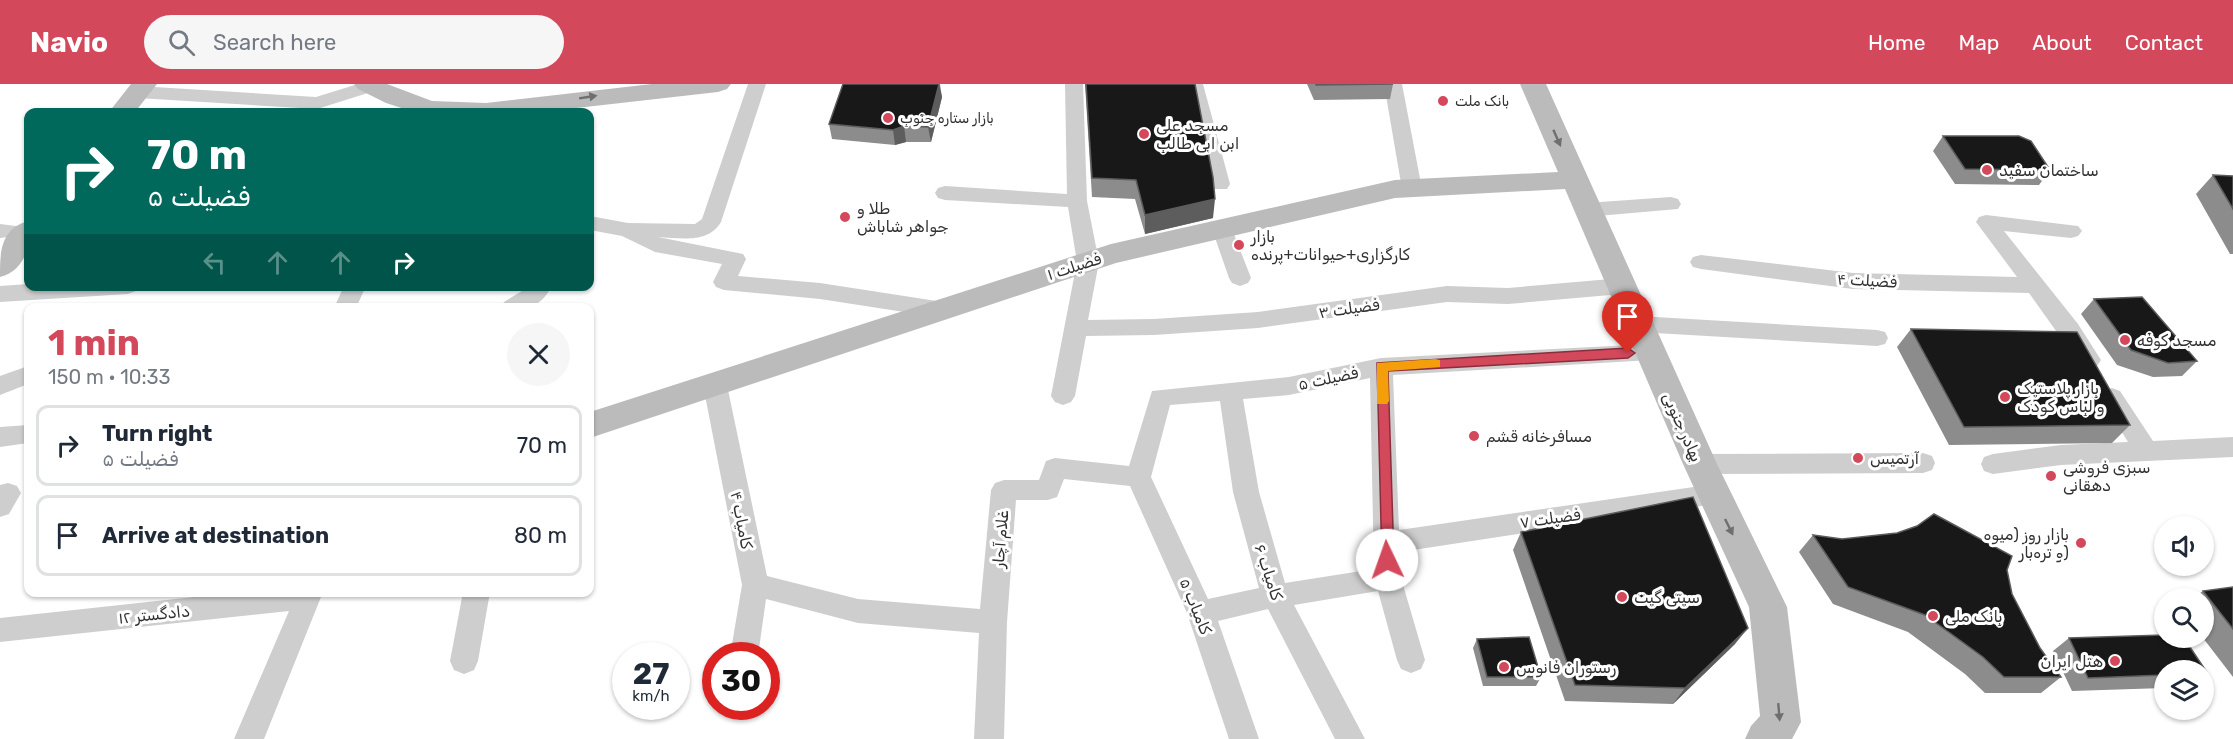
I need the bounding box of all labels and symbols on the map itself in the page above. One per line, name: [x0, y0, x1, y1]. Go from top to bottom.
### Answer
one-way arrow: [578, 93, 597, 102]
place label: بانک ملت: [1455, 93, 1509, 110]
marker: بانک ملت: [1436, 94, 1450, 108]
place label: بازار ستاره جنوب: [900, 110, 994, 127]
marker: بازار ستاره جنوب: [881, 111, 895, 125]
place label: مسجد علی ابن ابی طالب: [1156, 116, 1239, 153]
marker: مسجد علی ابن ابی طالب: [1137, 127, 1151, 141]
one-way arrow: [1552, 129, 1562, 147]
place label: ساختمان سفید: [1999, 161, 2099, 180]
marker: ساختمان سفید: [1980, 163, 1994, 177]
place label: طلا و جواهر شاباش: [857, 199, 949, 237]
marker: طلا و جواهر شاباش: [838, 210, 852, 224]
place label: بازار کارگزاری+حیوانات+پرنده: [1250, 227, 1411, 265]
marker: بازار کارگزاری+حیوانات+پرنده: [1232, 238, 1246, 252]
street label: فضیلت ۱: [1045, 249, 1104, 284]
street label: فضیلت ۴: [1836, 269, 1898, 292]
pin: [1602, 291, 1653, 353]
street label: فضیلت ۳: [1317, 295, 1381, 322]
place label: مسجد کوفه: [2137, 331, 2216, 351]
marker: مسجد کوفه: [2118, 333, 2132, 347]
street label: فضیلت ۵: [1296, 363, 1360, 394]
place label: بازار پلاستیک و لباس کودک: [2017, 379, 2105, 417]
street label: بهادر جنوبی: [1658, 389, 1706, 465]
marker: بازار پلاستیک و لباس کودک: [1998, 390, 2012, 404]
place label: مسافرخانه قشم: [1486, 427, 1592, 447]
marker: مسافرخانه قشم: [1467, 429, 1481, 443]
place label: آرتمیس: [1870, 449, 1919, 469]
marker: آرتمیس: [1851, 451, 1865, 465]
place label: سبزی فروشی دهقانی: [2063, 458, 2150, 495]
marker: سبزی فروشی دهقانی: [2044, 469, 2058, 483]
street label: کامیاب ۴: [727, 490, 757, 551]
street label: فضیلت ۷: [1518, 505, 1582, 532]
street label: غلام آچار: [988, 509, 1014, 570]
one-way arrow: [1725, 518, 1734, 535]
place label: بازار روز (میوه و تره‌بار): [1983, 525, 2069, 563]
position arrow: [1355, 528, 1419, 592]
marker: بازار روز (میوه و تره‌بار): [2074, 536, 2088, 550]
street label: کامیاب ۶: [1251, 542, 1287, 603]
street label: کامیاب ۵: [1176, 575, 1216, 638]
place label: سیتی گیت: [1634, 588, 1700, 607]
marker: سیتی گیت: [1615, 590, 1629, 604]
street label: دادگستر ۱۲: [117, 601, 191, 629]
place label: بانک ملی: [1945, 607, 2003, 626]
marker: بانک ملی: [1926, 609, 1940, 623]
speed limit sign: 30: [702, 642, 780, 720]
place label: هتل ایران: [2041, 652, 2103, 672]
marker: هتل ایران: [2108, 654, 2122, 668]
place label: رستوران فانوس: [1516, 658, 1616, 678]
marker: رستوران فانوس: [1497, 660, 1511, 674]
one-way arrow: [1774, 703, 1784, 722]

